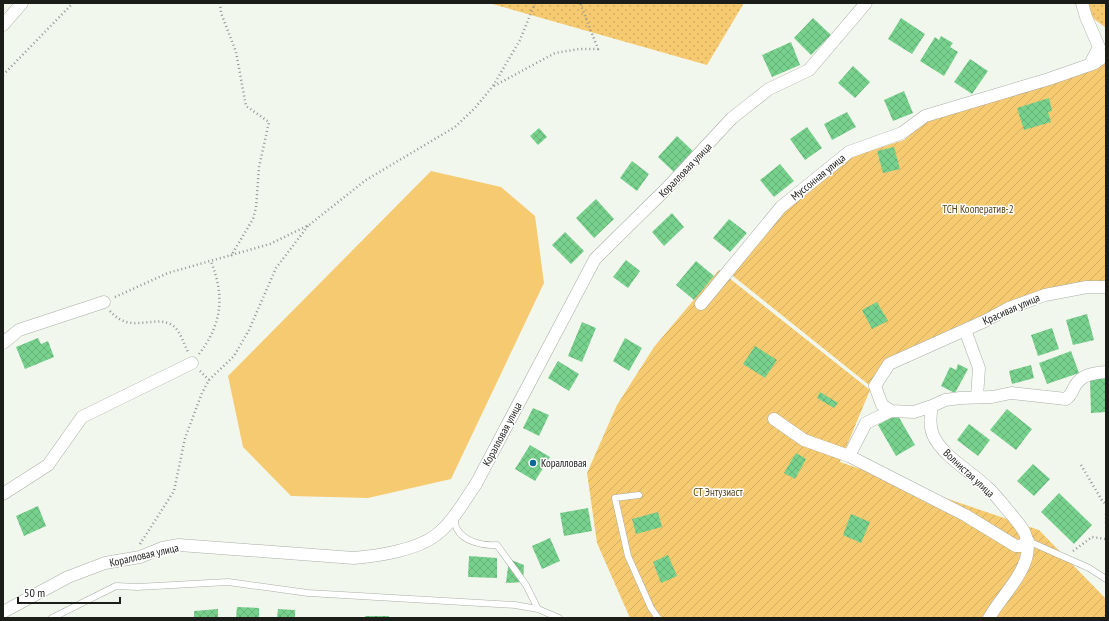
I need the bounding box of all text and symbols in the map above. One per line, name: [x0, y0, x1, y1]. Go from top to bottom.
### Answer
street label: Коралловая улица: [655, 140, 715, 200]
street label: Муссонная улица: [788, 151, 848, 203]
park label: ТСН Кооператив-2: [942, 202, 1014, 216]
street label: Красивая улица: [980, 290, 1042, 328]
street label: Коралловая улица: [479, 400, 525, 468]
street label: Волнистая улица: [941, 446, 997, 500]
place label: Коралловая: [541, 456, 587, 470]
marker: Коралловая: [528, 458, 538, 468]
park label: СТ Энтузиаст: [693, 485, 743, 499]
street label: Коралловая улица: [108, 540, 180, 570]
scale bar: [18, 579, 120, 605]
text: 50 m: [24, 585, 45, 600]

